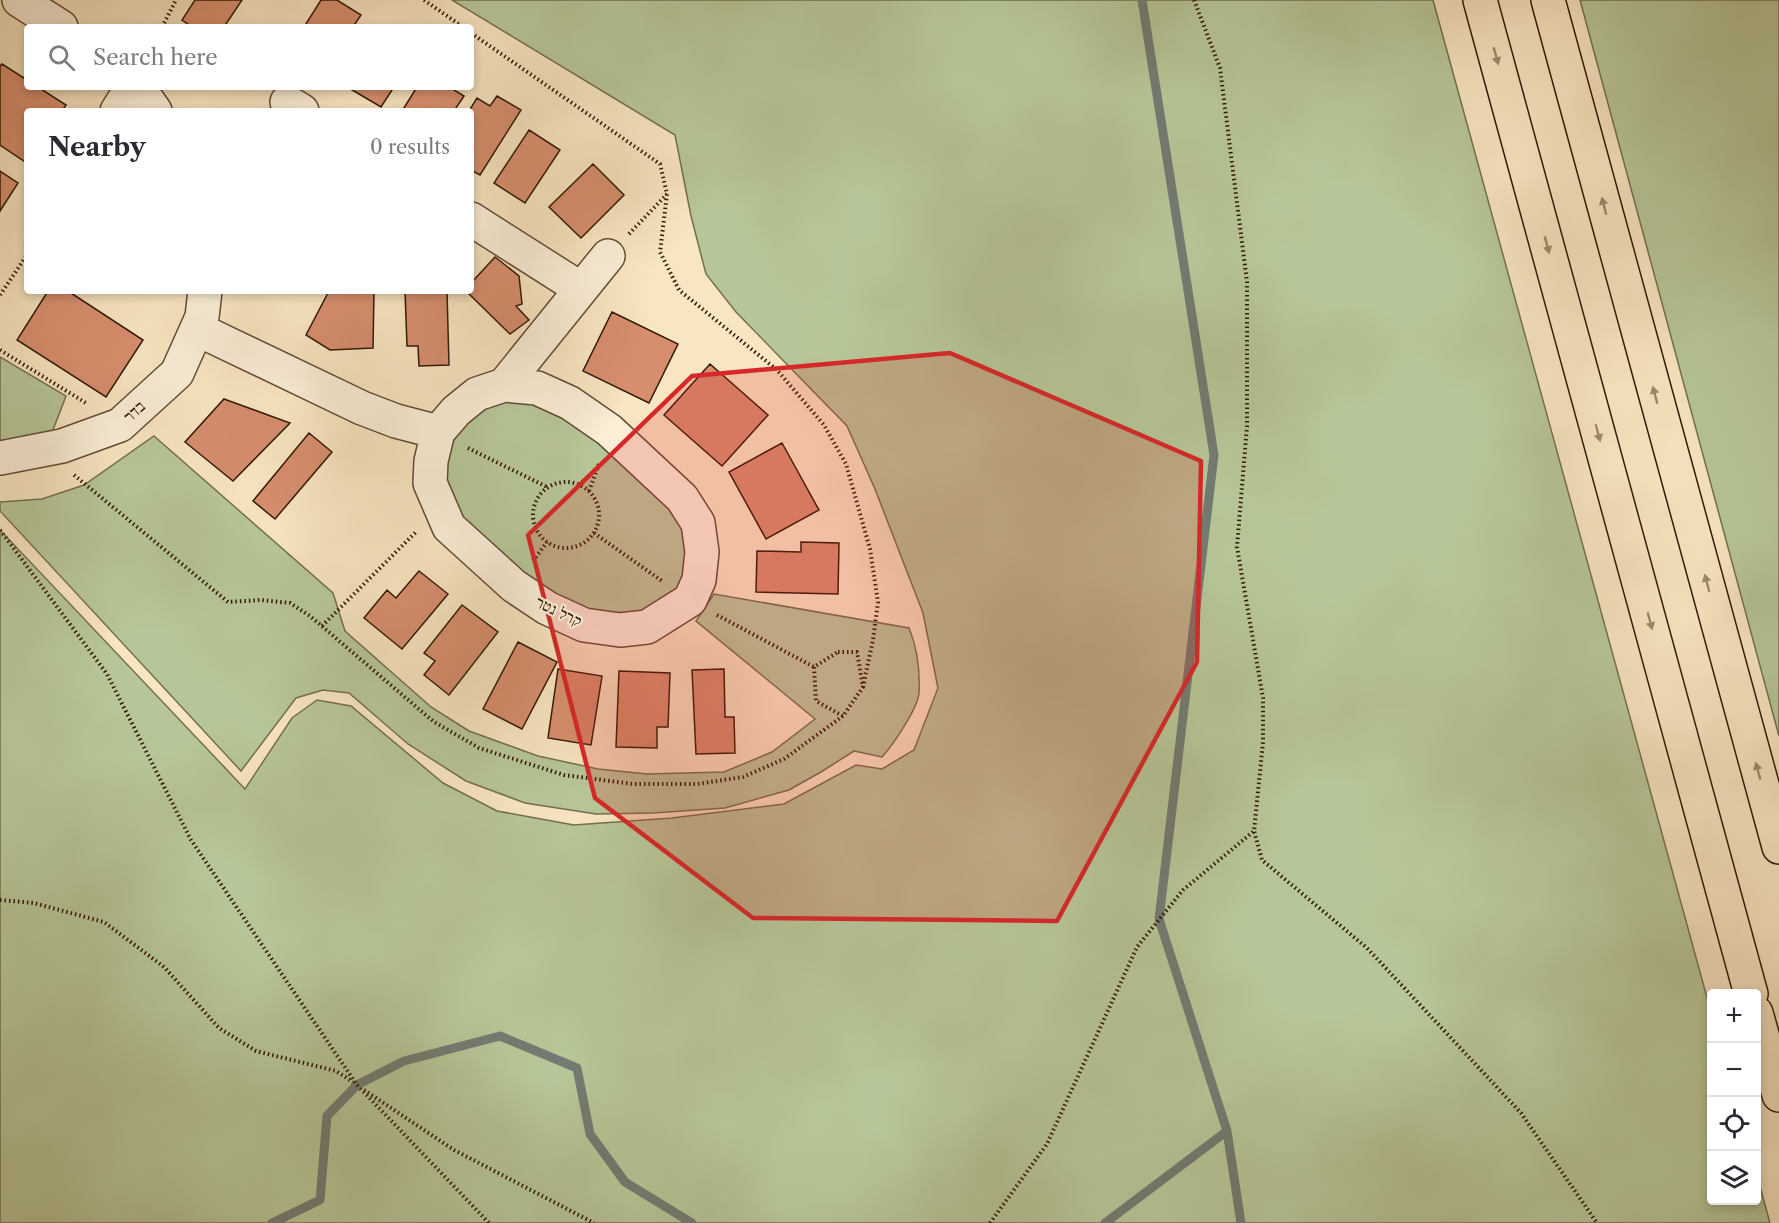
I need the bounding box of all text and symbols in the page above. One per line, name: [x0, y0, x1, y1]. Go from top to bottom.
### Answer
search box: [24, 24, 474, 90]
icon: search: [45, 41, 78, 74]
text: Search here: [93, 44, 218, 71]
one-way arrow: [1491, 47, 1501, 66]
text: Nearby: [48, 131, 146, 163]
text: 0 results: [370, 135, 450, 159]
one-way arrow: [1599, 197, 1608, 215]
one-way arrow: [1543, 236, 1552, 254]
one-way arrow: [1650, 385, 1660, 404]
street label: בדר: [119, 396, 149, 426]
one-way arrow: [1594, 424, 1604, 442]
one-way arrow: [1702, 574, 1711, 592]
street label: קרל נטר: [533, 591, 585, 631]
one-way arrow: [1645, 612, 1655, 630]
one-way arrow: [1753, 762, 1762, 780]
map controls: [1707, 989, 1761, 1205]
button: +: [1707, 989, 1761, 1043]
button: −: [1707, 1043, 1761, 1097]
button: locate: [1707, 1097, 1761, 1151]
button: layers: [1707, 1151, 1761, 1205]

